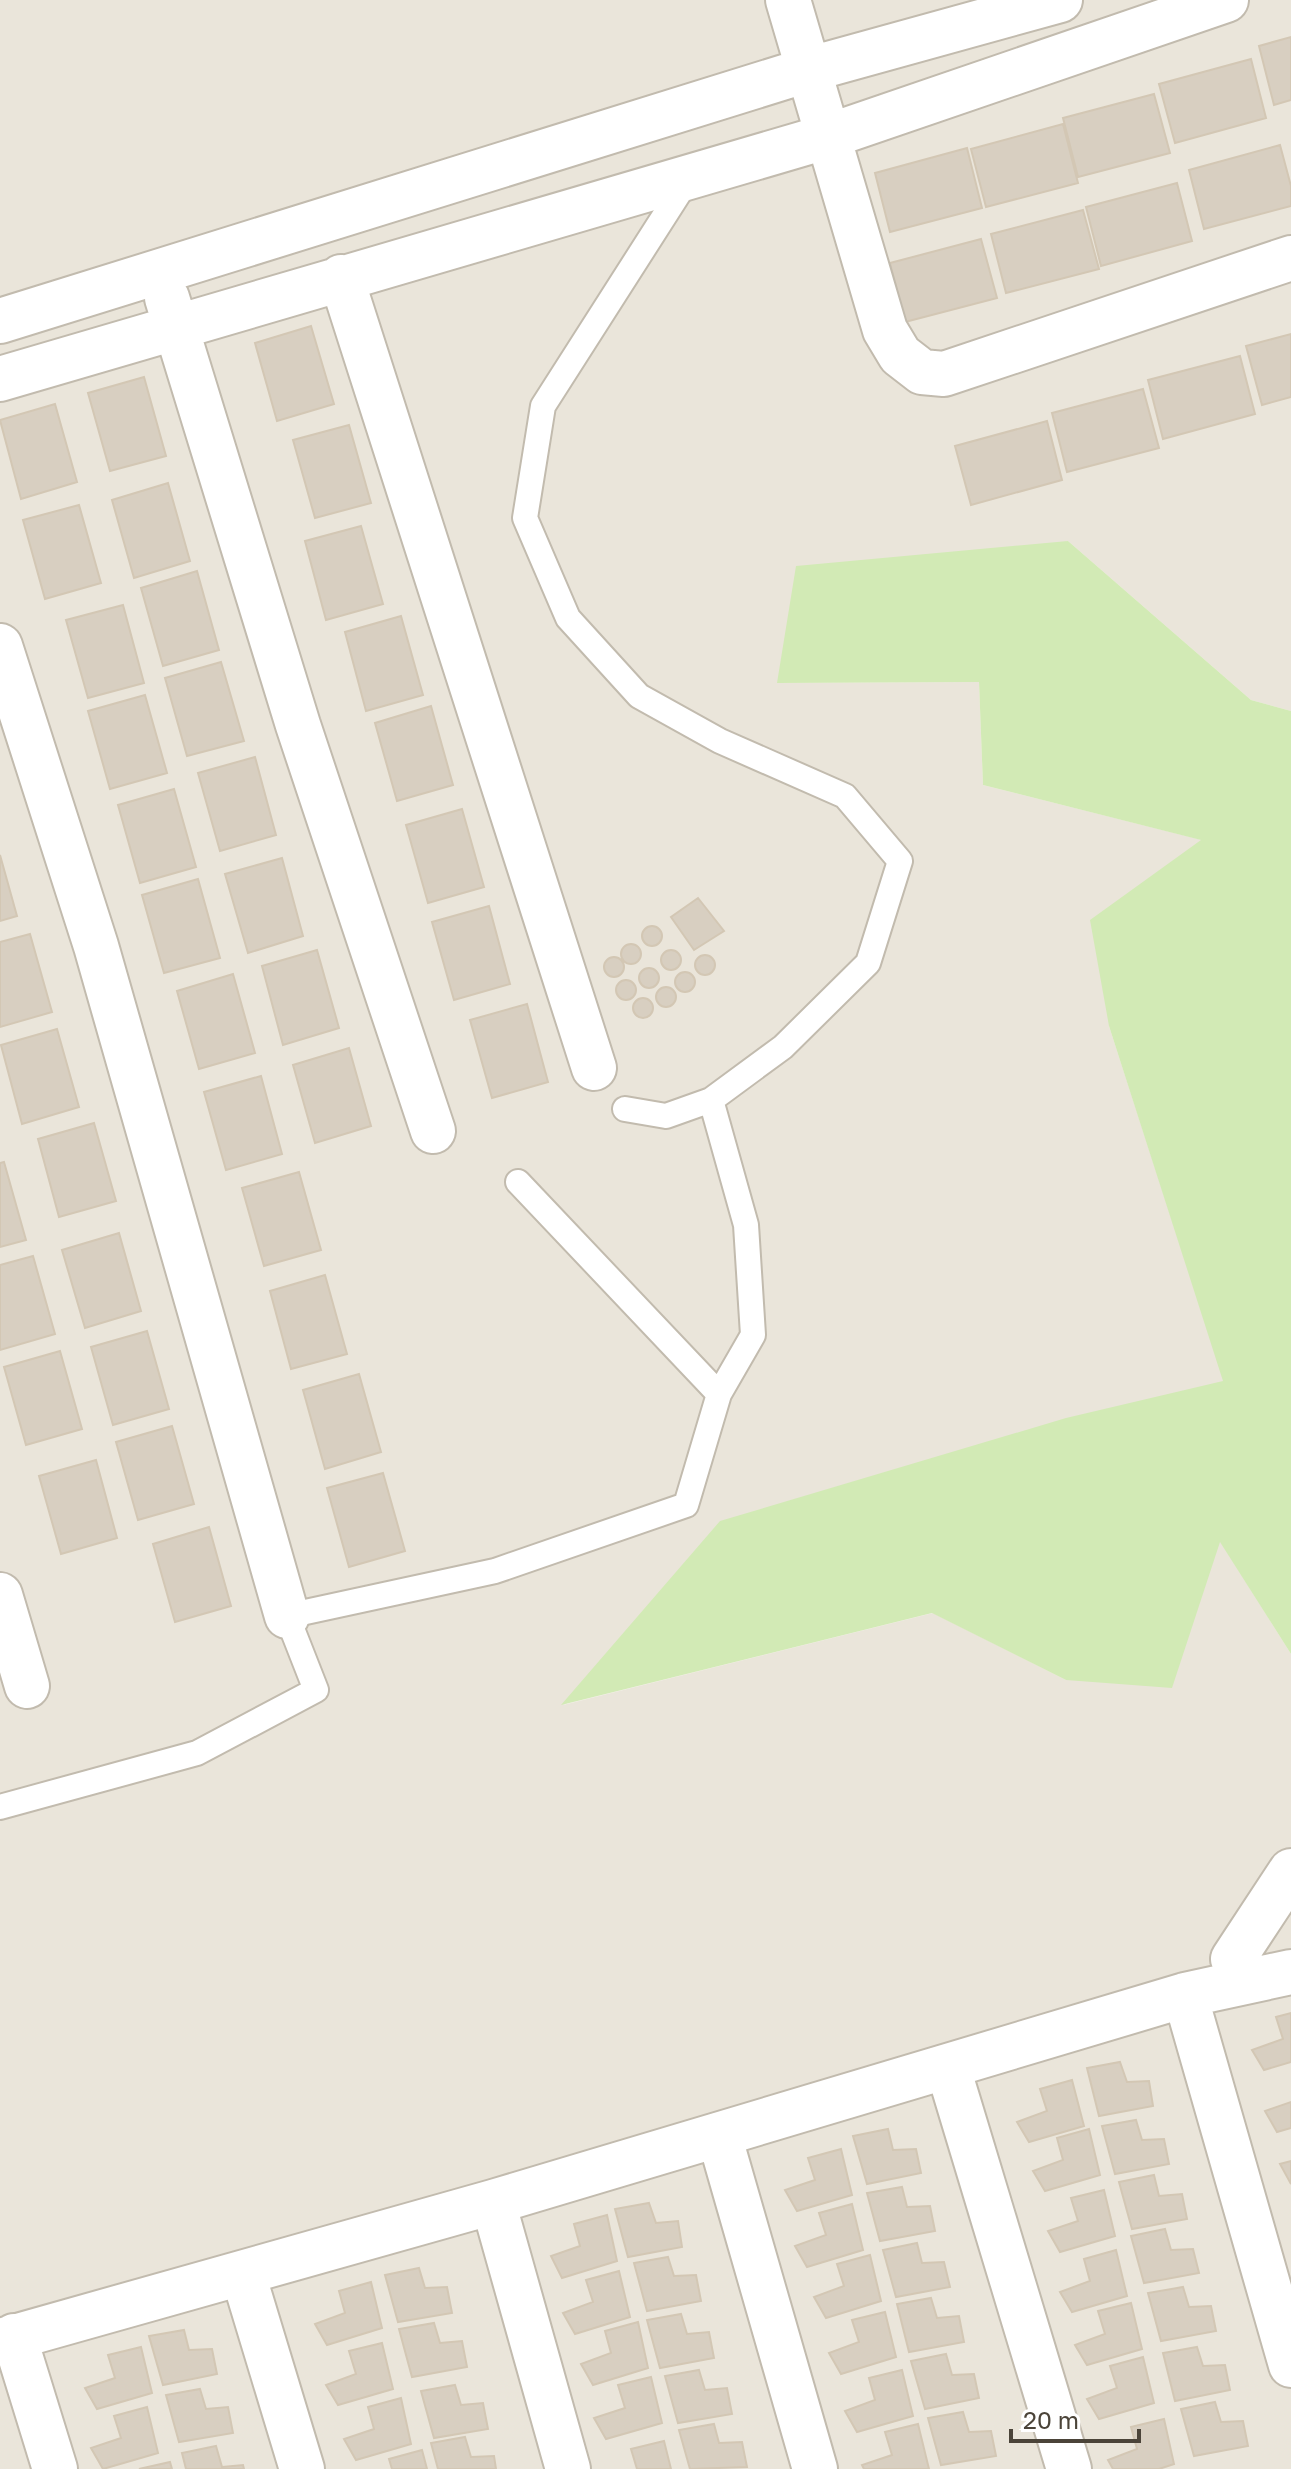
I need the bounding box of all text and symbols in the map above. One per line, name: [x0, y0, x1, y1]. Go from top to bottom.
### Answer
scale bar: [1011, 2393, 1139, 2443]
text: 20 m: [1023, 2405, 1079, 2434]

